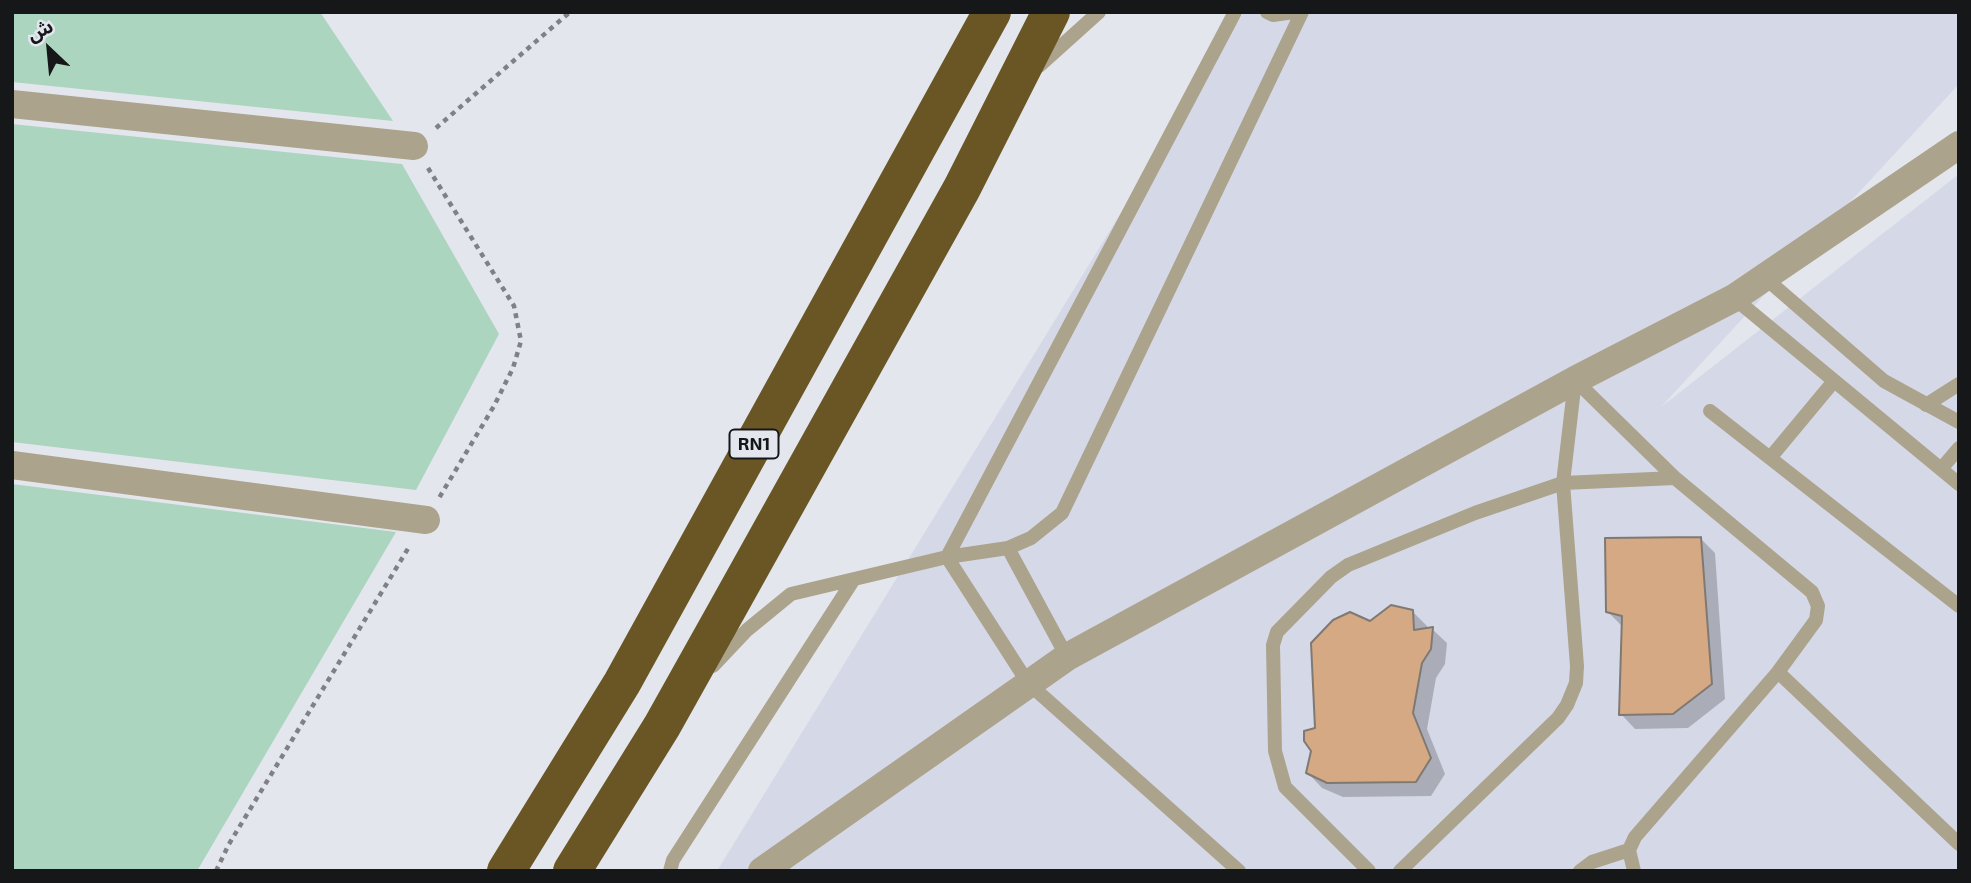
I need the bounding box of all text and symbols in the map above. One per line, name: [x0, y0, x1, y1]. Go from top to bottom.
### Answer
north arrow: [14, 14, 84, 84]
text: ش: [23, 14, 56, 46]
road number: RN1: [730, 430, 778, 458]

